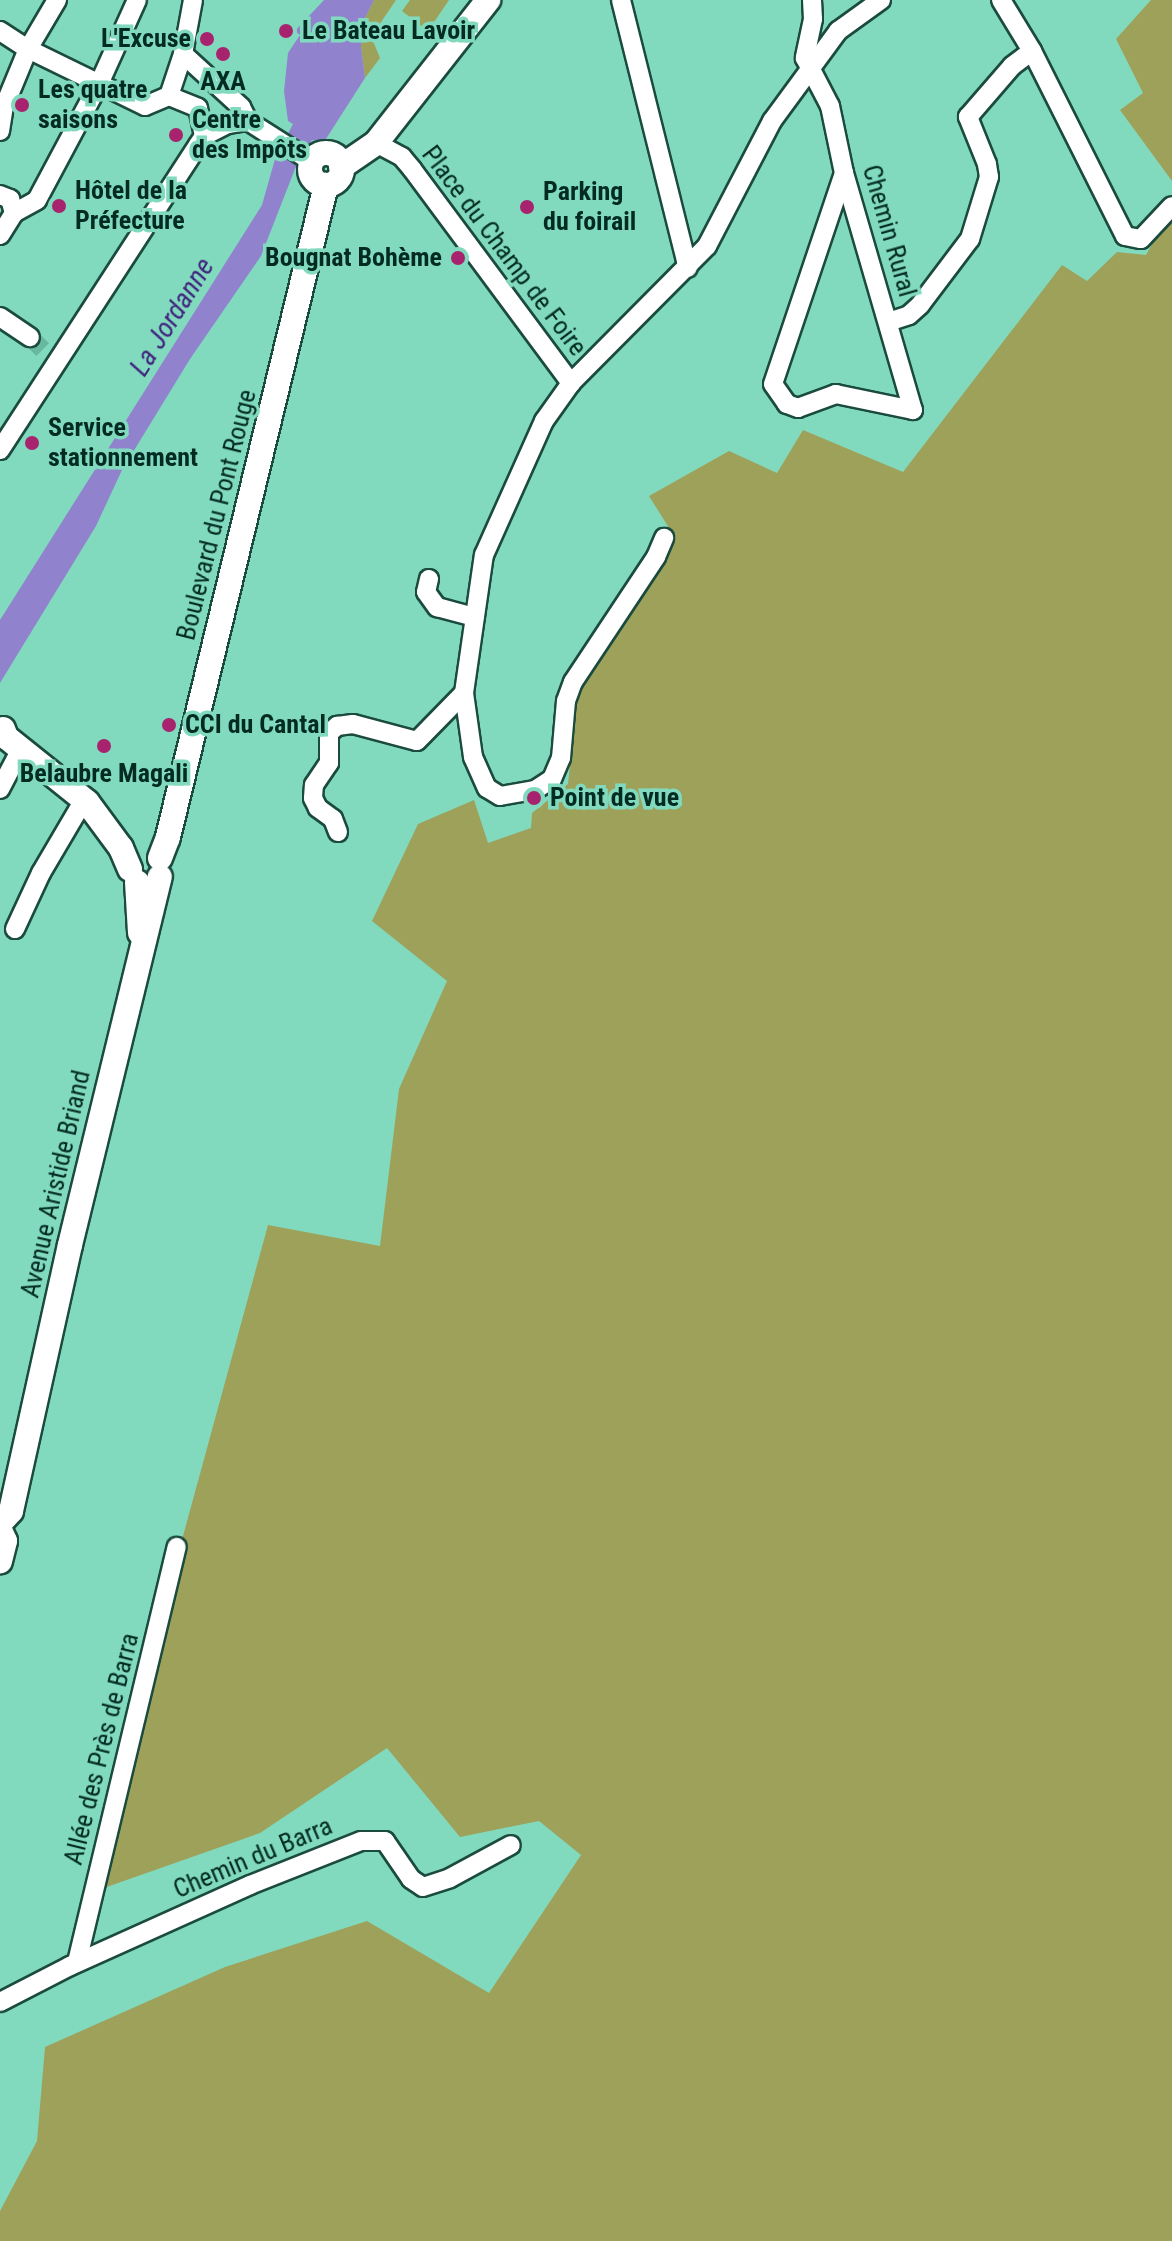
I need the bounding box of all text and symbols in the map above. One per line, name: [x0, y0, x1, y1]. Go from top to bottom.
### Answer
place label: Le Bateau Lavoir: [302, 15, 475, 47]
marker: Le Bateau Lavoir: [277, 22, 295, 40]
place label: L'Excuse: [101, 23, 191, 55]
marker: L'Excuse: [198, 30, 216, 48]
marker: AXA: [214, 45, 232, 63]
place label: AXA: [200, 66, 246, 98]
place label: Les quatre saisons: [38, 74, 147, 136]
marker: Les quatre saisons: [13, 96, 31, 114]
place label: Centre des Impôts: [192, 104, 307, 166]
marker: Centre des Impôts: [167, 126, 185, 144]
street label: Place du Champ de Foire: [415, 140, 593, 362]
street label: Chemin Rural: [855, 161, 923, 301]
place label: Hôtel de la Préfecture: [75, 175, 187, 236]
place label: Parking du foirail: [543, 176, 636, 238]
marker: Hôtel de la Préfecture: [50, 197, 68, 215]
marker: Parking du foirail: [518, 198, 536, 216]
place label: Bougnat Bohème: [265, 242, 442, 274]
marker: Bougnat Bohème: [449, 249, 467, 267]
water label: La Jordanne: [123, 252, 221, 382]
street label: Boulevard du Pont Rouge: [171, 386, 263, 644]
place label: Service stationnement: [48, 412, 198, 474]
marker: Service stationnement: [23, 434, 41, 452]
place label: CCI du Cantal: [185, 709, 326, 741]
marker: CCI du Cantal: [160, 716, 178, 734]
marker: Belaubre Magali: [95, 737, 113, 755]
place label: Belaubre Magali: [20, 758, 188, 790]
place label: Point de vue: [550, 782, 679, 814]
marker: Point de vue: [525, 789, 543, 807]
street label: Avenue Aristide Briand: [15, 1067, 97, 1301]
street label: Allée des Près de Barra: [58, 1630, 146, 1868]
street label: Chemin du Barra: [169, 1811, 337, 1905]

